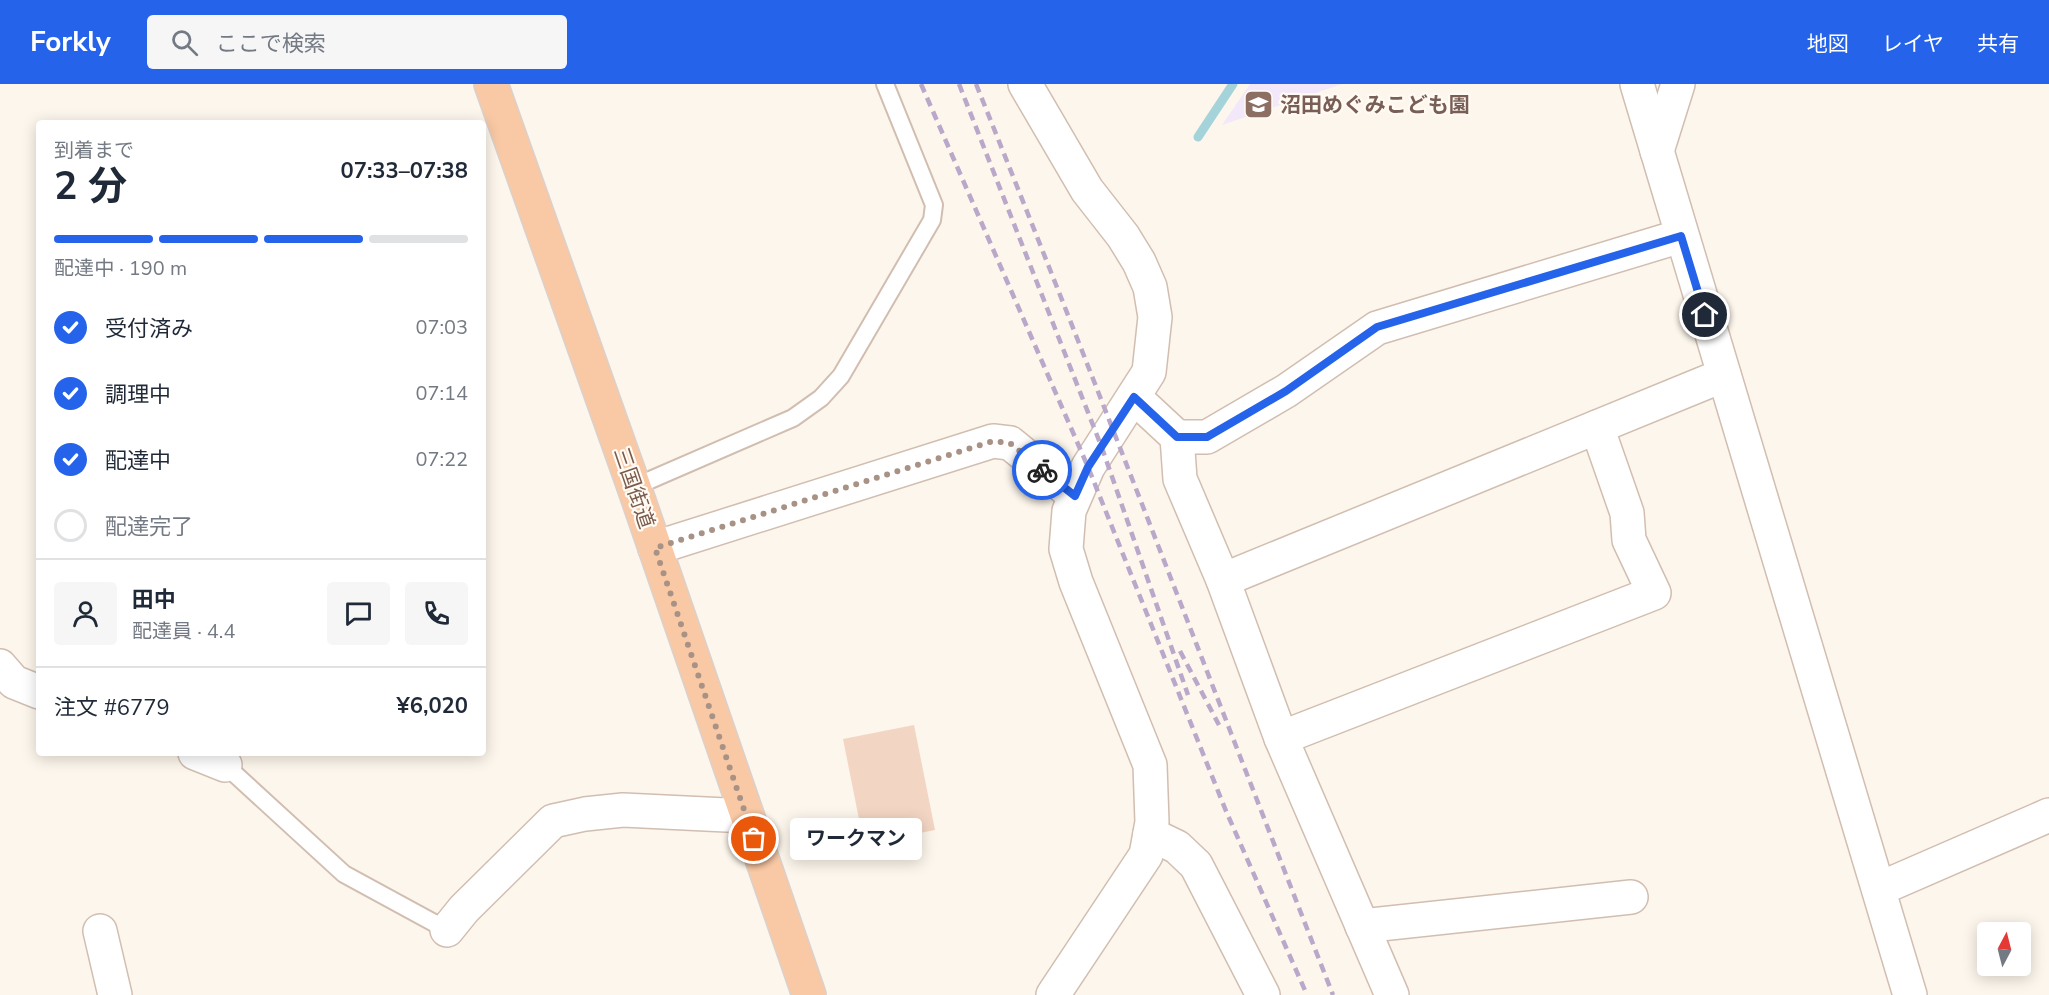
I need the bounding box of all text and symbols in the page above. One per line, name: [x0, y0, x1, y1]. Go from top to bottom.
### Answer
search box: [147, 15, 567, 69]
text: Forkly: [30, 23, 111, 61]
icon: search: [168, 26, 201, 59]
text: ここで検索: [216, 29, 326, 59]
text: 地図: [1807, 30, 1849, 58]
text: レイヤ: [1882, 30, 1944, 58]
text: 共有: [1977, 30, 2019, 58]
school or university icon: 沼田めぐみこども園: [1243, 89, 1275, 121]
place label: 沼田めぐみこども園: [1280, 91, 1470, 119]
text: 到着まで: [54, 137, 134, 164]
text: 07:33–07:38: [340, 156, 468, 186]
text: 2 分: [54, 160, 127, 213]
text: 配達中 · 190 m: [54, 255, 187, 282]
pin: [1679, 289, 1730, 340]
icon: home: [1688, 298, 1721, 331]
icon: check: [54, 311, 87, 344]
text: 受付済み: [105, 314, 193, 344]
text: 07:03: [415, 314, 468, 341]
icon: check: [54, 377, 87, 410]
text: 調理中: [105, 380, 171, 410]
text: 07:14: [415, 380, 468, 407]
courier: [1012, 440, 1072, 500]
icon: check: [54, 443, 87, 476]
street label: 三国街道: [607, 444, 661, 532]
text: 配達中: [105, 446, 171, 476]
text: 07:22: [415, 446, 468, 473]
icon: bike: [1026, 454, 1059, 487]
text: 配達完了: [105, 512, 193, 542]
button: person: [54, 582, 117, 645]
button: chat: [327, 582, 390, 645]
button: phone: [405, 582, 468, 645]
text: 田中: [132, 585, 176, 615]
text: 配達員 · 4.4: [132, 618, 235, 645]
text: ¥6,020: [397, 691, 468, 721]
text: 注文 #6779: [54, 693, 170, 723]
pin: [728, 813, 779, 864]
callout: ワークマン: [790, 818, 922, 860]
icon: bag: [737, 822, 770, 855]
text: ワークマン: [806, 825, 906, 852]
north arrow: [1977, 922, 2031, 976]
map controls: [1977, 922, 2031, 976]

